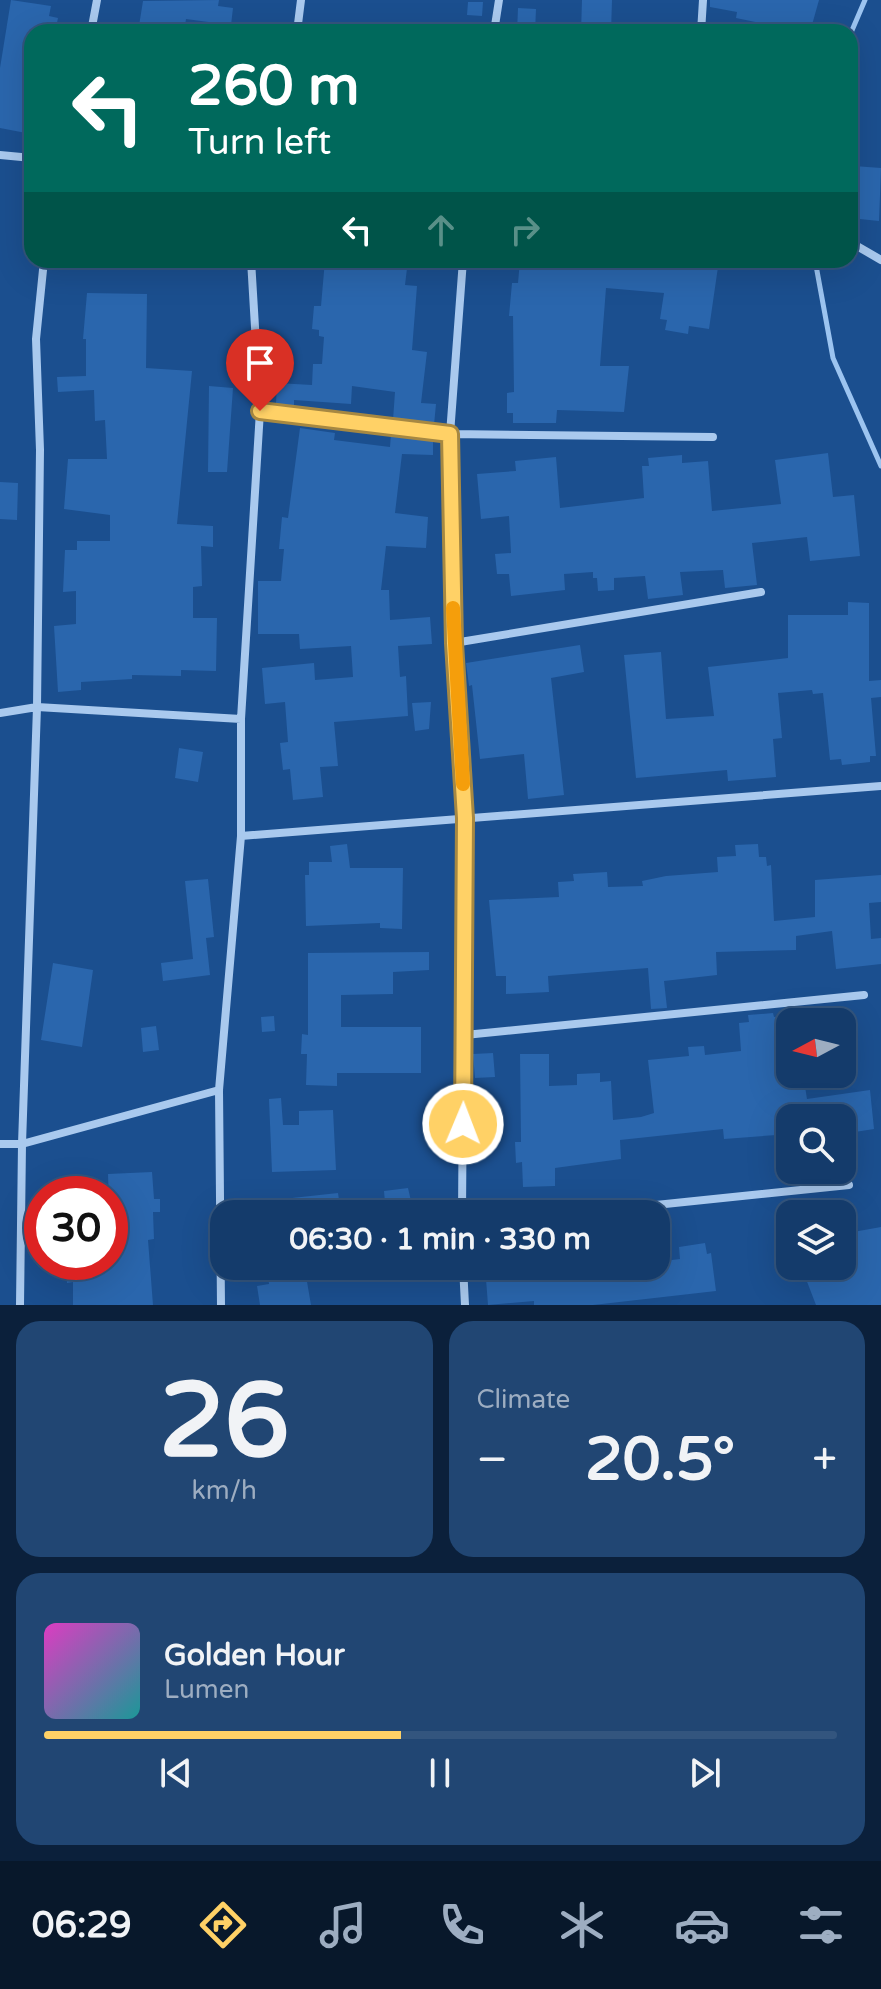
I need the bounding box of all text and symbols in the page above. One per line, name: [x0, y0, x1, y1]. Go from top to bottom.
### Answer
text: 260 m: [188, 53, 359, 120]
icon: left: [56, 56, 160, 160]
text: Turn left: [188, 121, 331, 164]
icon: left: [335, 208, 379, 252]
icon: ahead: [419, 208, 463, 252]
icon: right: [503, 208, 547, 252]
pin: [226, 329, 294, 411]
icon: arrive: [238, 341, 282, 385]
north arrow: [776, 1008, 856, 1088]
map controls: [776, 1008, 856, 1280]
position arrow: [421, 1082, 505, 1166]
button: search: [776, 1104, 856, 1184]
speed limit sign: 30: [24, 1176, 128, 1280]
button: layers: [776, 1200, 856, 1280]
text: 06:30 · 1 min · 330 m: [289, 1221, 591, 1258]
text: 26: [159, 1360, 290, 1485]
text: Climate: [477, 1384, 570, 1415]
text: 20.5°: [585, 1424, 735, 1496]
text: −: [477, 1434, 508, 1487]
text: +: [812, 1434, 837, 1487]
text: km/h: [192, 1475, 257, 1506]
text: Golden Hour: [164, 1637, 345, 1674]
text: Lumen: [164, 1674, 249, 1705]
icon: previous: [154, 1751, 198, 1795]
icon: pause: [418, 1751, 462, 1795]
icon: next: [683, 1751, 727, 1795]
icon: directions: [195, 1897, 251, 1953]
icon: music: [315, 1897, 371, 1953]
icon: phone: [434, 1897, 490, 1953]
icon: climate: [554, 1897, 610, 1953]
icon: car: [674, 1897, 730, 1953]
icon: filters: [793, 1897, 849, 1953]
text: 06:29: [32, 1904, 132, 1947]

